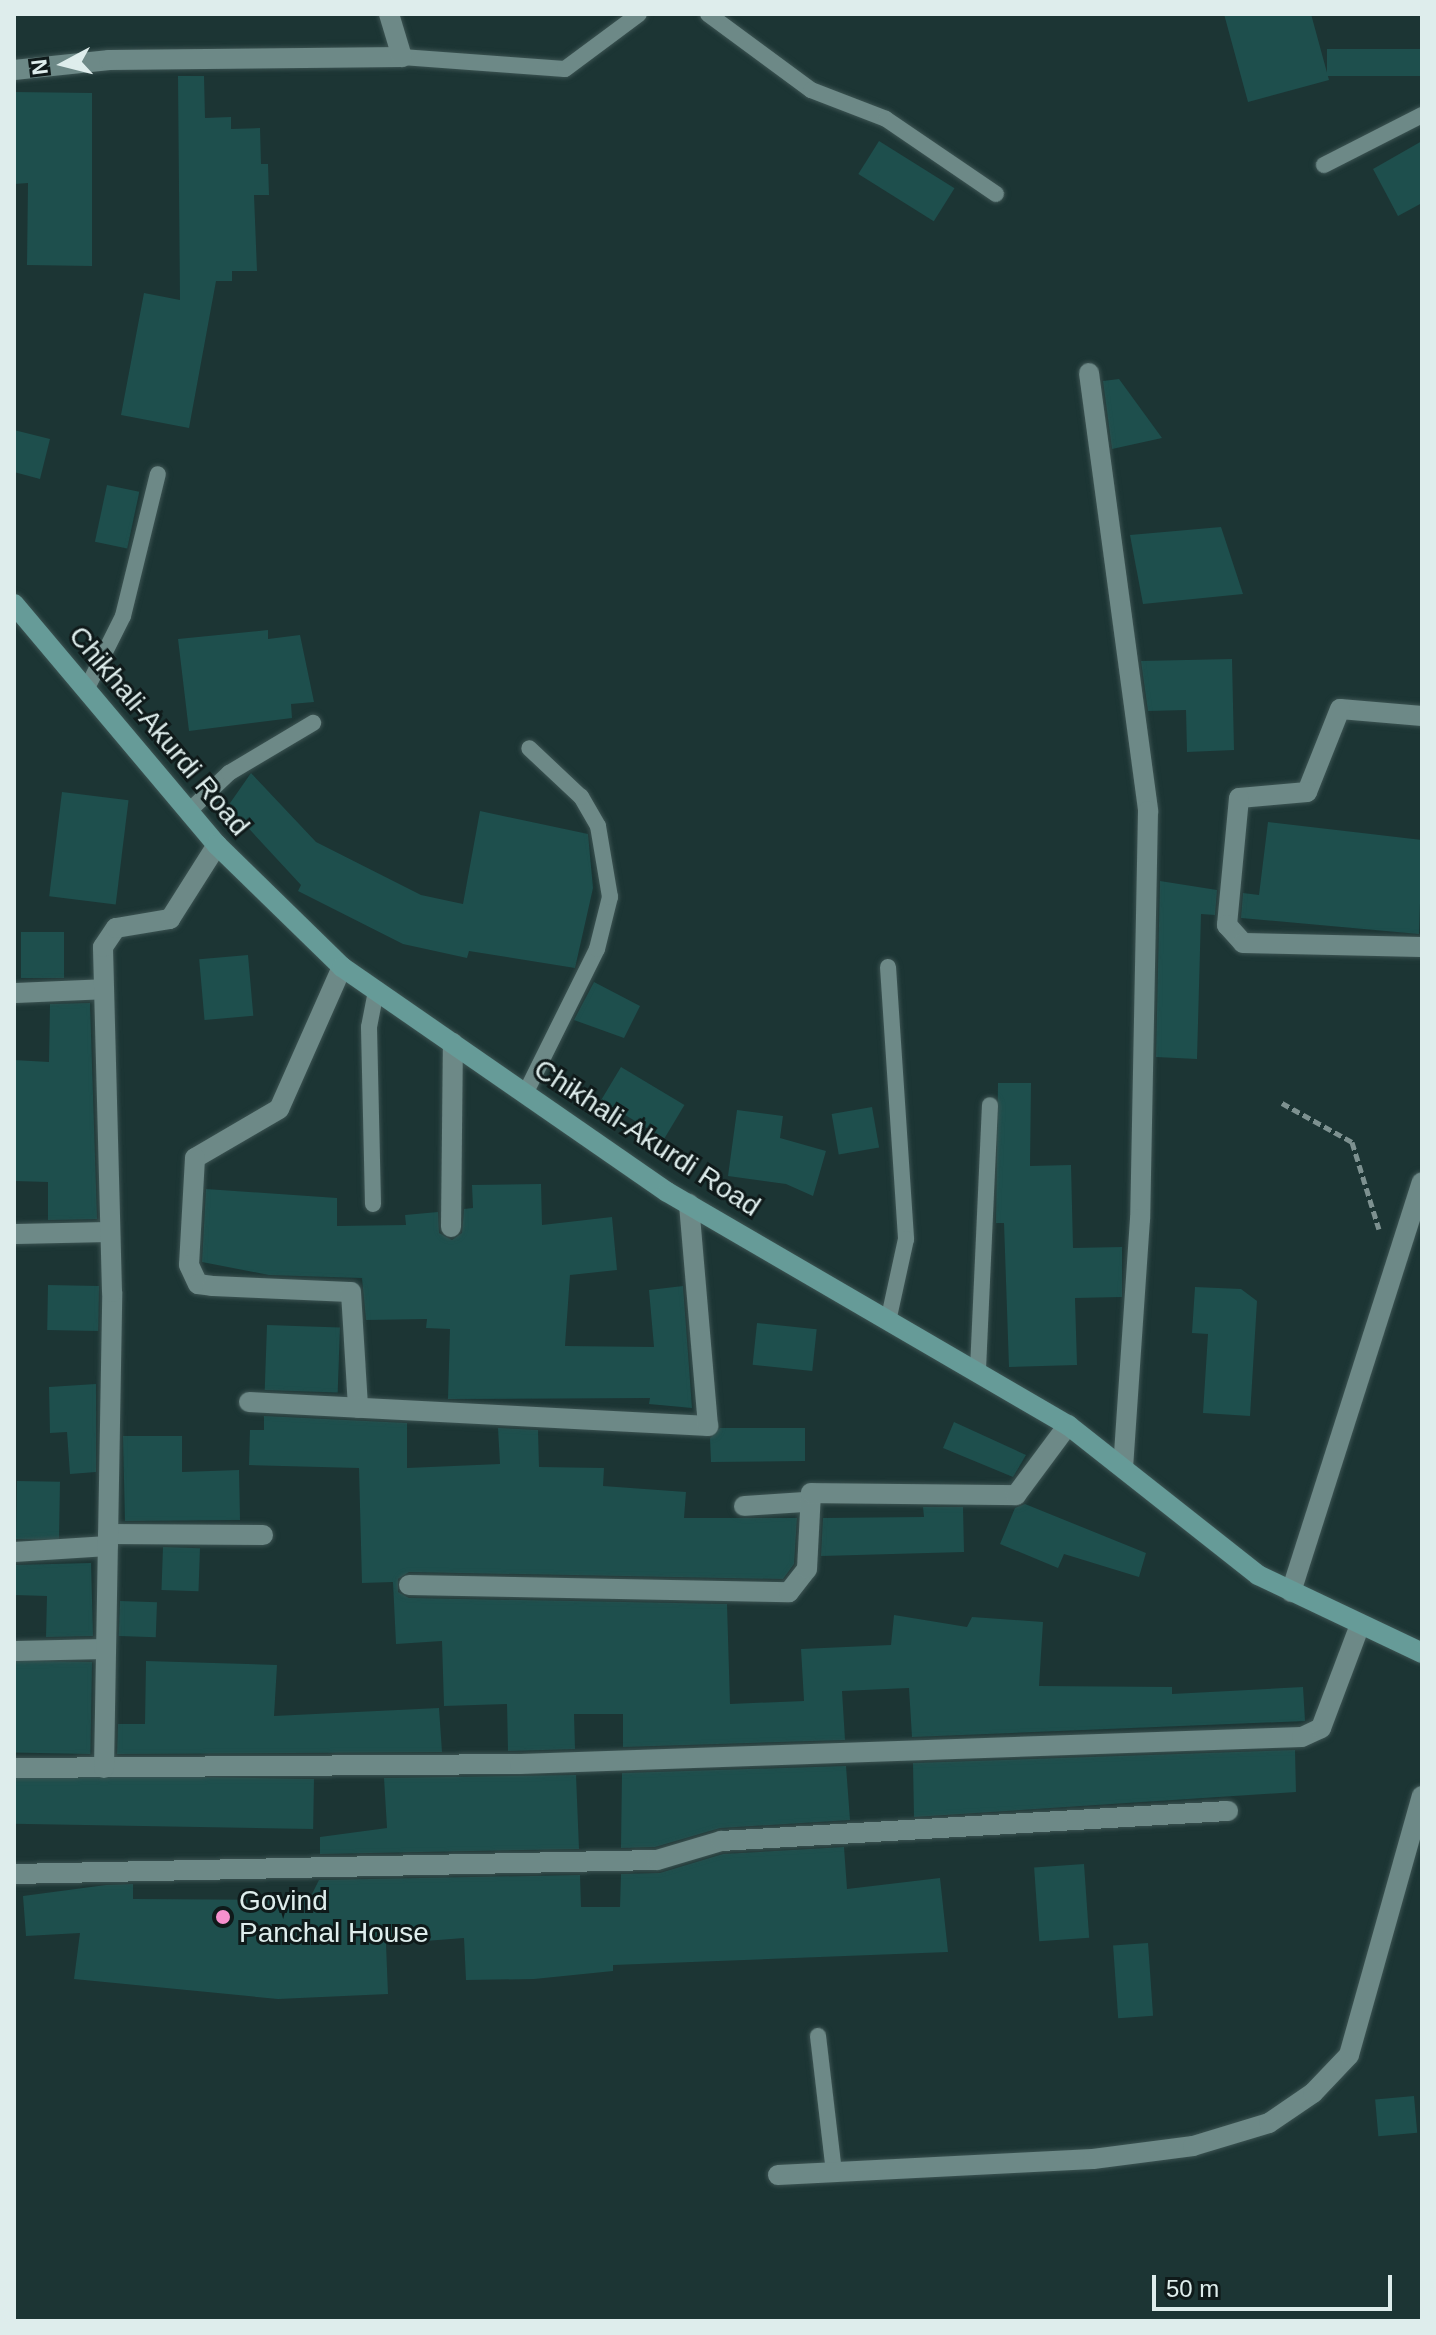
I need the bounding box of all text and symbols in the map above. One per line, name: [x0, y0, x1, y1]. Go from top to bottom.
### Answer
north arrow: [24, 24, 104, 104]
text: N: [26, 58, 53, 76]
street label: Chikhali-Akurdi Road: [62, 619, 256, 843]
street label: Chikhali-Akurdi Road: [528, 1052, 766, 1224]
place label: Govind Panchal House: [239, 1884, 429, 1950]
marker: Govind Panchal House: [214, 1908, 232, 1926]
scale bar: [1156, 2259, 1396, 2309]
text: 50 m: [1166, 2275, 1219, 2302]

